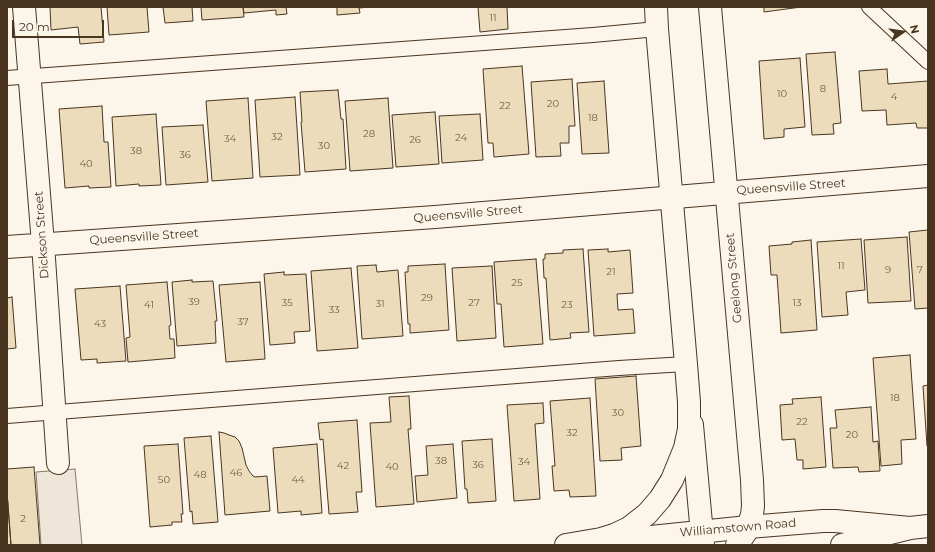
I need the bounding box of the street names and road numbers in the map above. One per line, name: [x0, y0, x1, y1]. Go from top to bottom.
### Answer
street label: Queensville Street: [736, 176, 846, 198]
street label: Dickson Street: [32, 191, 52, 279]
street label: Queensville Street: [413, 202, 523, 226]
street label: Queensville Street: [89, 226, 199, 248]
street label: Geelong Street: [723, 232, 745, 324]
street label: Williamstown Road: [679, 516, 797, 540]

